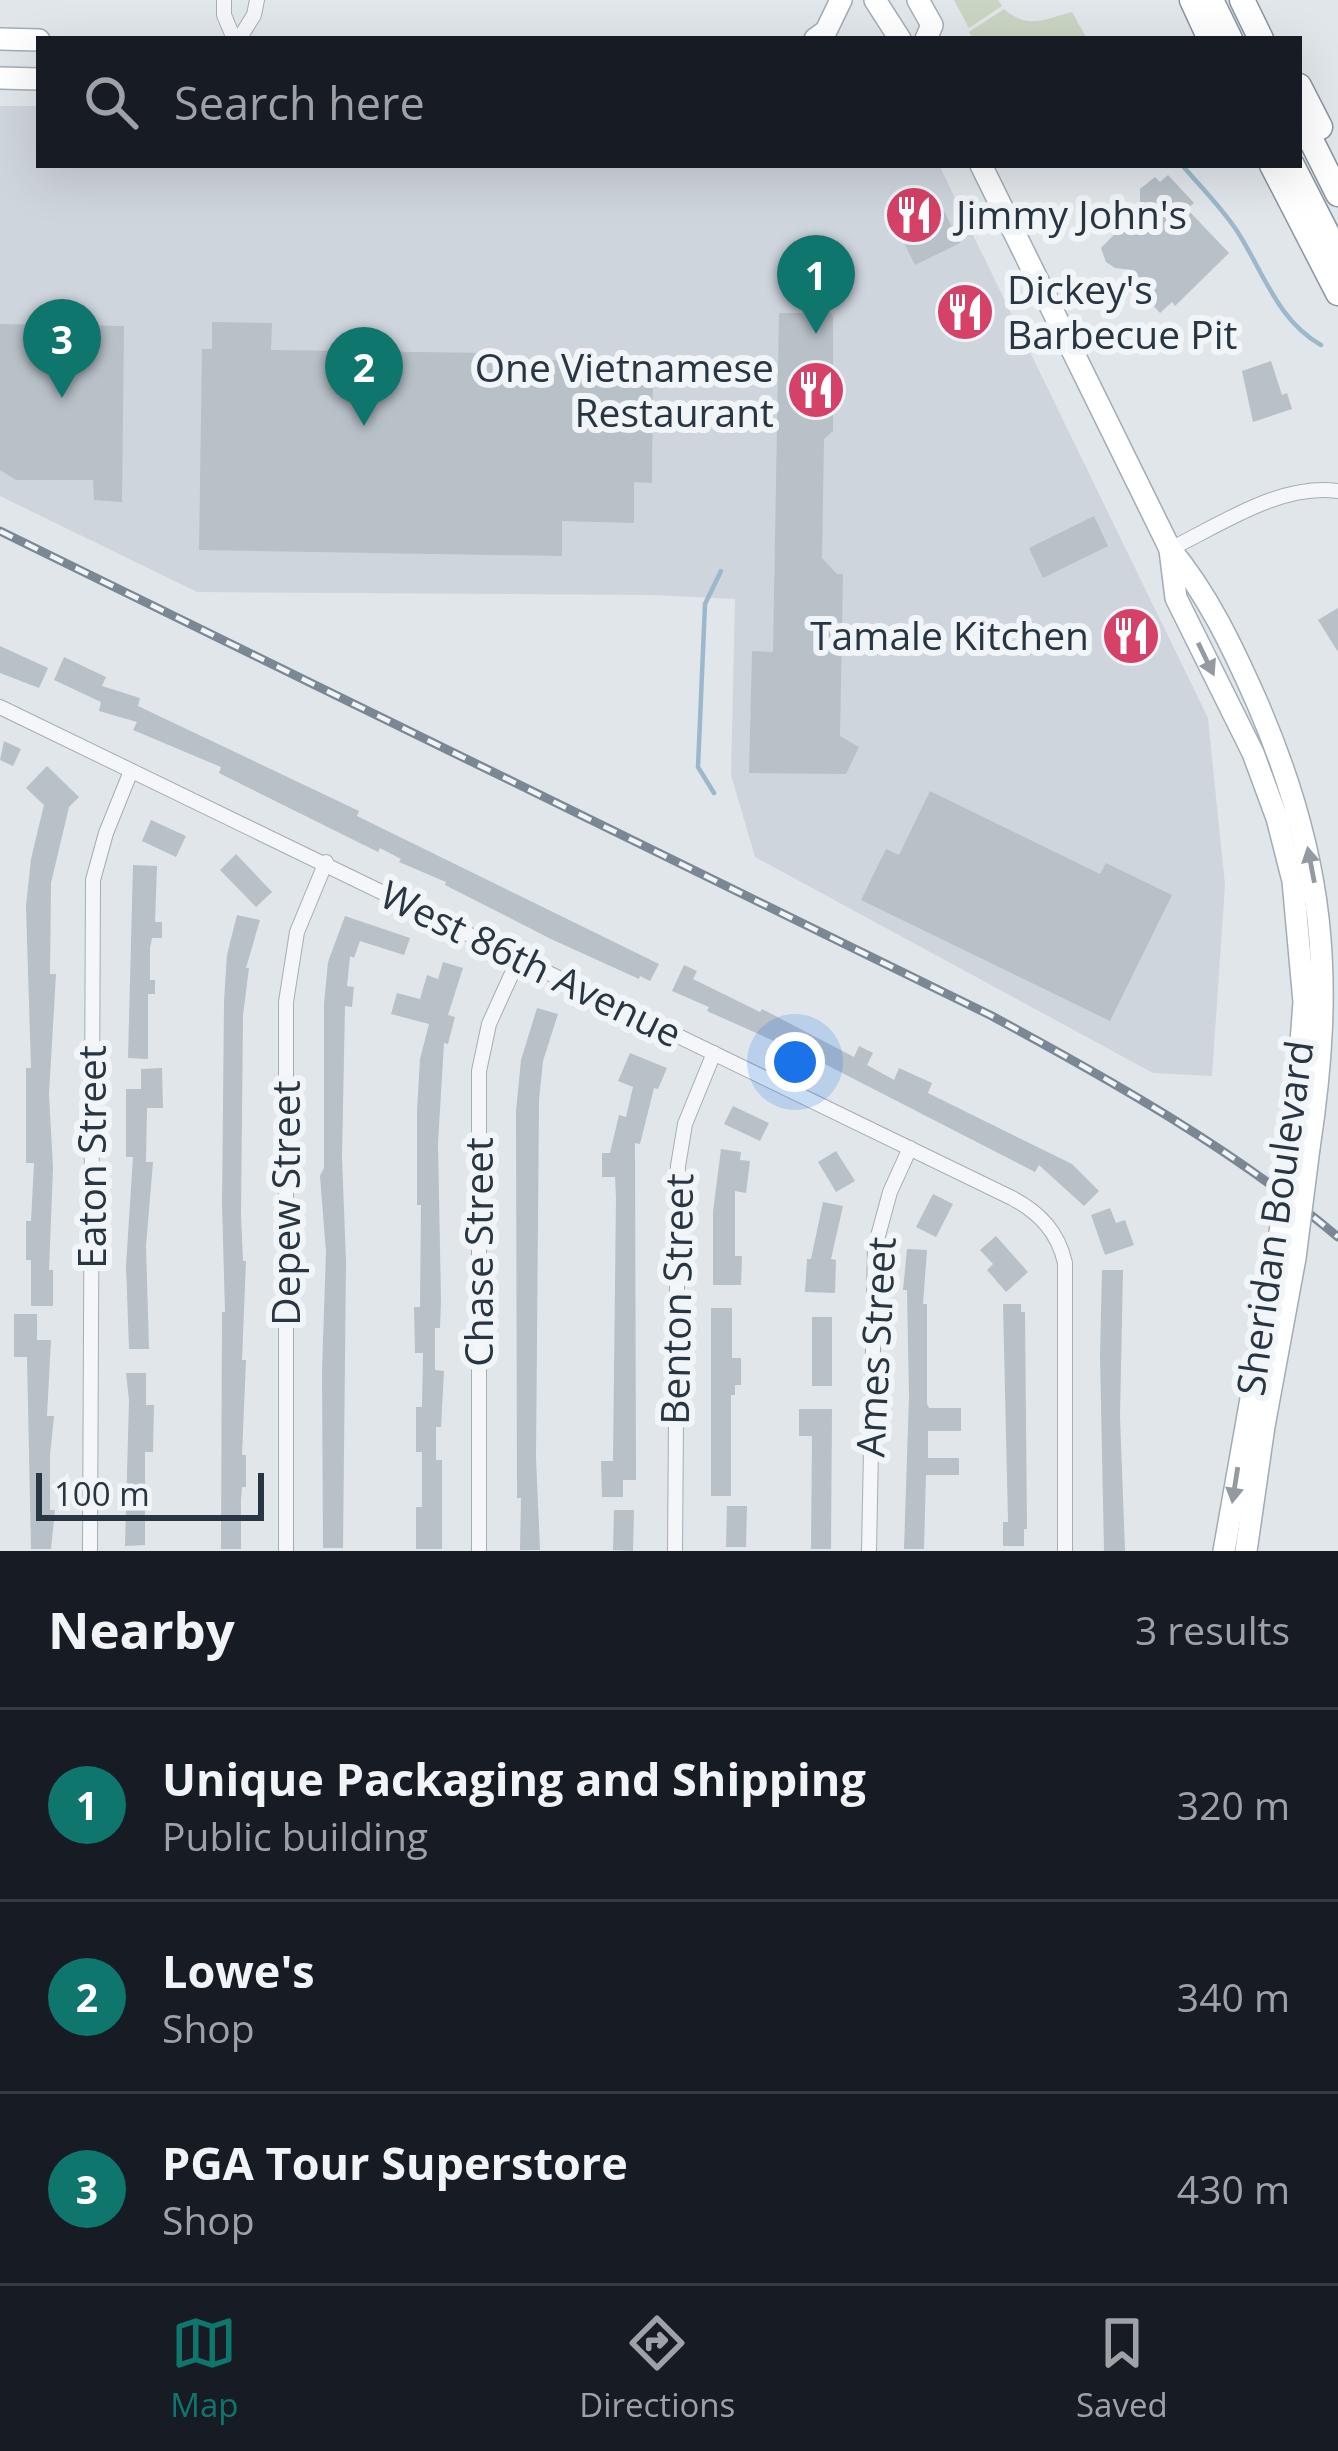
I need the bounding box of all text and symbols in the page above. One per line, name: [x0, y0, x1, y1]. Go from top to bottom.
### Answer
search box: [36, 36, 1302, 168]
icon: search: [78, 69, 144, 135]
text: Search here: [174, 72, 425, 133]
restaurant icon: Jimmy John's: [883, 184, 945, 246]
place label: Jimmy John's: [952, 187, 1187, 240]
pin: 1: [777, 235, 855, 334]
place label: Dickey's Barbecue Pit: [1007, 262, 1237, 360]
restaurant icon: Dickey's Barbecue Pit: [934, 281, 996, 343]
pin: 3: [23, 299, 101, 398]
pin: 2: [325, 327, 403, 426]
place label: One Vietnamese Restaurant: [475, 340, 774, 438]
restaurant icon: One Vietnamese Restaurant: [785, 359, 847, 421]
restaurant icon: Tamale Kitchen: [1100, 605, 1162, 667]
place label: Tamale Kitchen: [810, 608, 1089, 661]
one-way arrow: [1196, 642, 1216, 677]
one-way arrow: [1301, 845, 1320, 883]
street label: West 86th Avenue: [372, 867, 691, 1059]
your location: [765, 1032, 825, 1092]
street label: Sheridan Boulevard: [1222, 1037, 1325, 1399]
street label: Eaton Street: [64, 1045, 117, 1269]
street label: Depew Street: [258, 1080, 311, 1326]
street label: Chase Street: [451, 1137, 504, 1367]
street label: Benton Street: [647, 1173, 704, 1425]
street label: Ames Street: [842, 1236, 907, 1458]
scale bar: [36, 1467, 264, 1520]
one-way arrow: [1225, 1467, 1244, 1504]
text: 100 m: [54, 1471, 150, 1516]
text: Nearby: [48, 1594, 235, 1664]
text: 3 results: [1135, 1603, 1290, 1656]
text: Unique Packaging and Shipping: [162, 1748, 866, 1809]
text: 1: [76, 1778, 98, 1831]
text: 320 m: [1177, 1778, 1290, 1831]
text: Public building: [162, 1809, 428, 1862]
text: Lowe's: [162, 1940, 315, 2001]
text: 2: [76, 1970, 98, 2023]
text: 340 m: [1177, 1970, 1290, 2023]
text: Shop: [162, 2001, 255, 2054]
text: PGA Tour Superstore: [162, 2132, 628, 2193]
text: 3: [76, 2162, 98, 2215]
text: 430 m: [1177, 2162, 1290, 2215]
text: Shop: [162, 2193, 255, 2246]
tab: Map: [170, 2310, 239, 2427]
tab: Directions: [579, 2310, 735, 2427]
tab: Saved: [1076, 2310, 1168, 2427]

